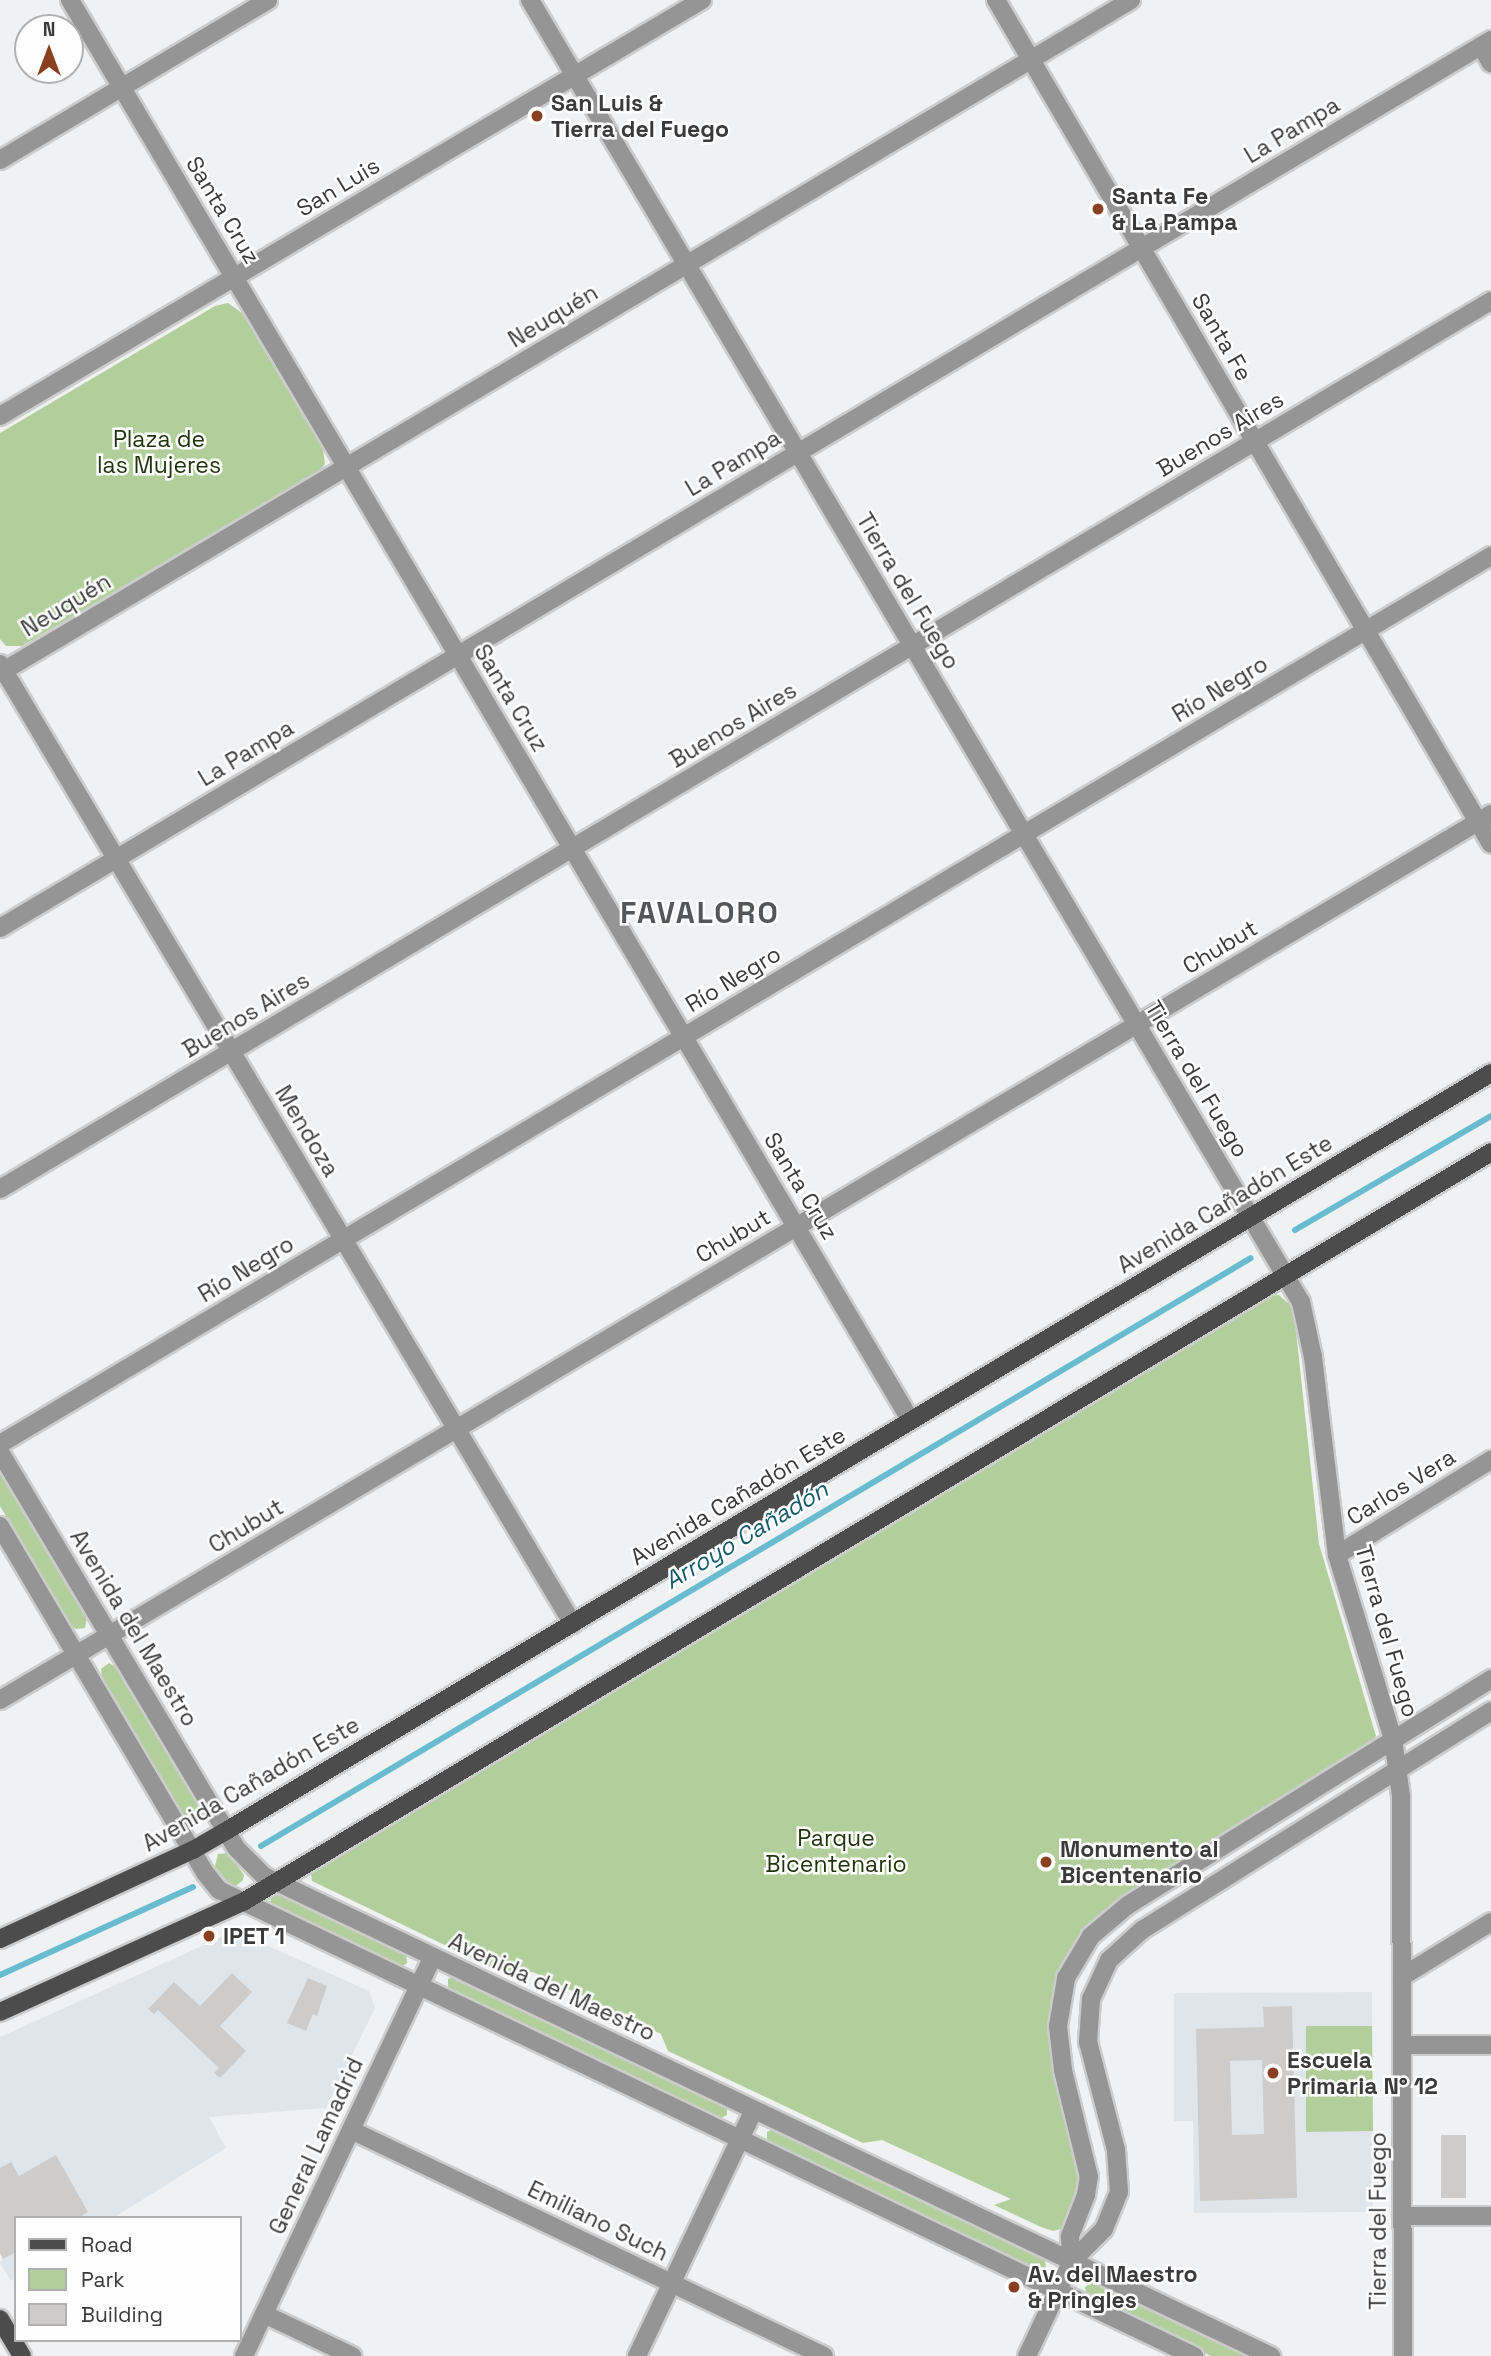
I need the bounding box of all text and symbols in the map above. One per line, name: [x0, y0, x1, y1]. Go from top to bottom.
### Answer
north arrow: [14, 14, 84, 84]
text: N: [43, 17, 55, 42]
place label: San Luis & Tierra del Fuego: [551, 89, 729, 143]
street label: La Pampa: [1239, 91, 1345, 169]
marker: San Luis & Tierra del Fuego: [529, 108, 545, 124]
street label: Santa Cruz: [180, 151, 266, 269]
street label: San Luis: [292, 152, 384, 222]
place label: Santa Fe & La Pampa: [1112, 182, 1238, 236]
marker: Santa Fe & La Pampa: [1090, 201, 1106, 217]
street label: Neuquén: [503, 279, 603, 353]
street label: Santa Fe: [1186, 288, 1258, 386]
street label: Buenos Aires: [1151, 385, 1289, 483]
street label: La Pampa: [680, 424, 786, 502]
park label: Plaza de las Mujeres: [97, 425, 221, 479]
street label: Tierra del Fuego: [850, 508, 966, 674]
street label: Neuquén: [16, 568, 116, 642]
street label: Santa Cruz: [468, 639, 554, 757]
street label: Río Negro: [1167, 650, 1273, 728]
street label: Buenos Aires: [664, 676, 802, 774]
street label: La Pampa: [193, 714, 299, 792]
district label: FAVALORO: [621, 895, 779, 931]
street label: Chubut: [1178, 914, 1262, 980]
street label: Río Negro: [680, 940, 786, 1018]
street label: Buenos Aires: [177, 966, 315, 1064]
street label: Tierra del Fuego: [1139, 996, 1255, 1162]
street label: Mendoza: [269, 1080, 345, 1182]
street label: Santa Cruz: [758, 1127, 844, 1245]
street label: Avenida Cañadón Este: [1112, 1129, 1338, 1279]
street label: Chubut: [691, 1203, 775, 1269]
street label: Río Negro: [193, 1230, 299, 1308]
street label: Avenida Cañadón Este: [625, 1421, 851, 1571]
street label: Carlos Vera: [1342, 1443, 1460, 1531]
water label: Arroyo Cañadón: [659, 1475, 833, 1595]
street label: Chubut: [204, 1493, 288, 1559]
street label: Avenida del Maestro: [64, 1525, 204, 1731]
street label: Tierra del Fuego: [1349, 1542, 1425, 1720]
street label: Avenida Cañadón Este: [138, 1711, 364, 1857]
park label: Parque Bicentenario: [765, 1824, 907, 1878]
place label: Monumento al Bicentenario: [1060, 1835, 1219, 1889]
marker: Monumento al Bicentenario: [1038, 1854, 1054, 1870]
place label: IPET 1: [223, 1922, 285, 1950]
street label: Avenida del Maestro: [444, 1927, 660, 2047]
marker: IPET 1: [201, 1928, 217, 1944]
place label: Escuela Primaria N° 12: [1287, 2046, 1438, 2100]
street label: General Lamadrid: [263, 2053, 369, 2239]
marker: Escuela Primaria N° 12: [1265, 2065, 1281, 2081]
street label: Tierra del Fuego: [1364, 2132, 1392, 2310]
street label: Emiliano Such: [523, 2175, 673, 2267]
legend: [14, 2216, 242, 2342]
text: Road: [81, 2231, 133, 2258]
place label: Av. del Maestro & Pringles: [1028, 2260, 1198, 2314]
text: Park: [81, 2266, 125, 2293]
marker: Av. del Maestro & Pringles: [1006, 2279, 1022, 2295]
text: Building: [81, 2301, 163, 2328]

